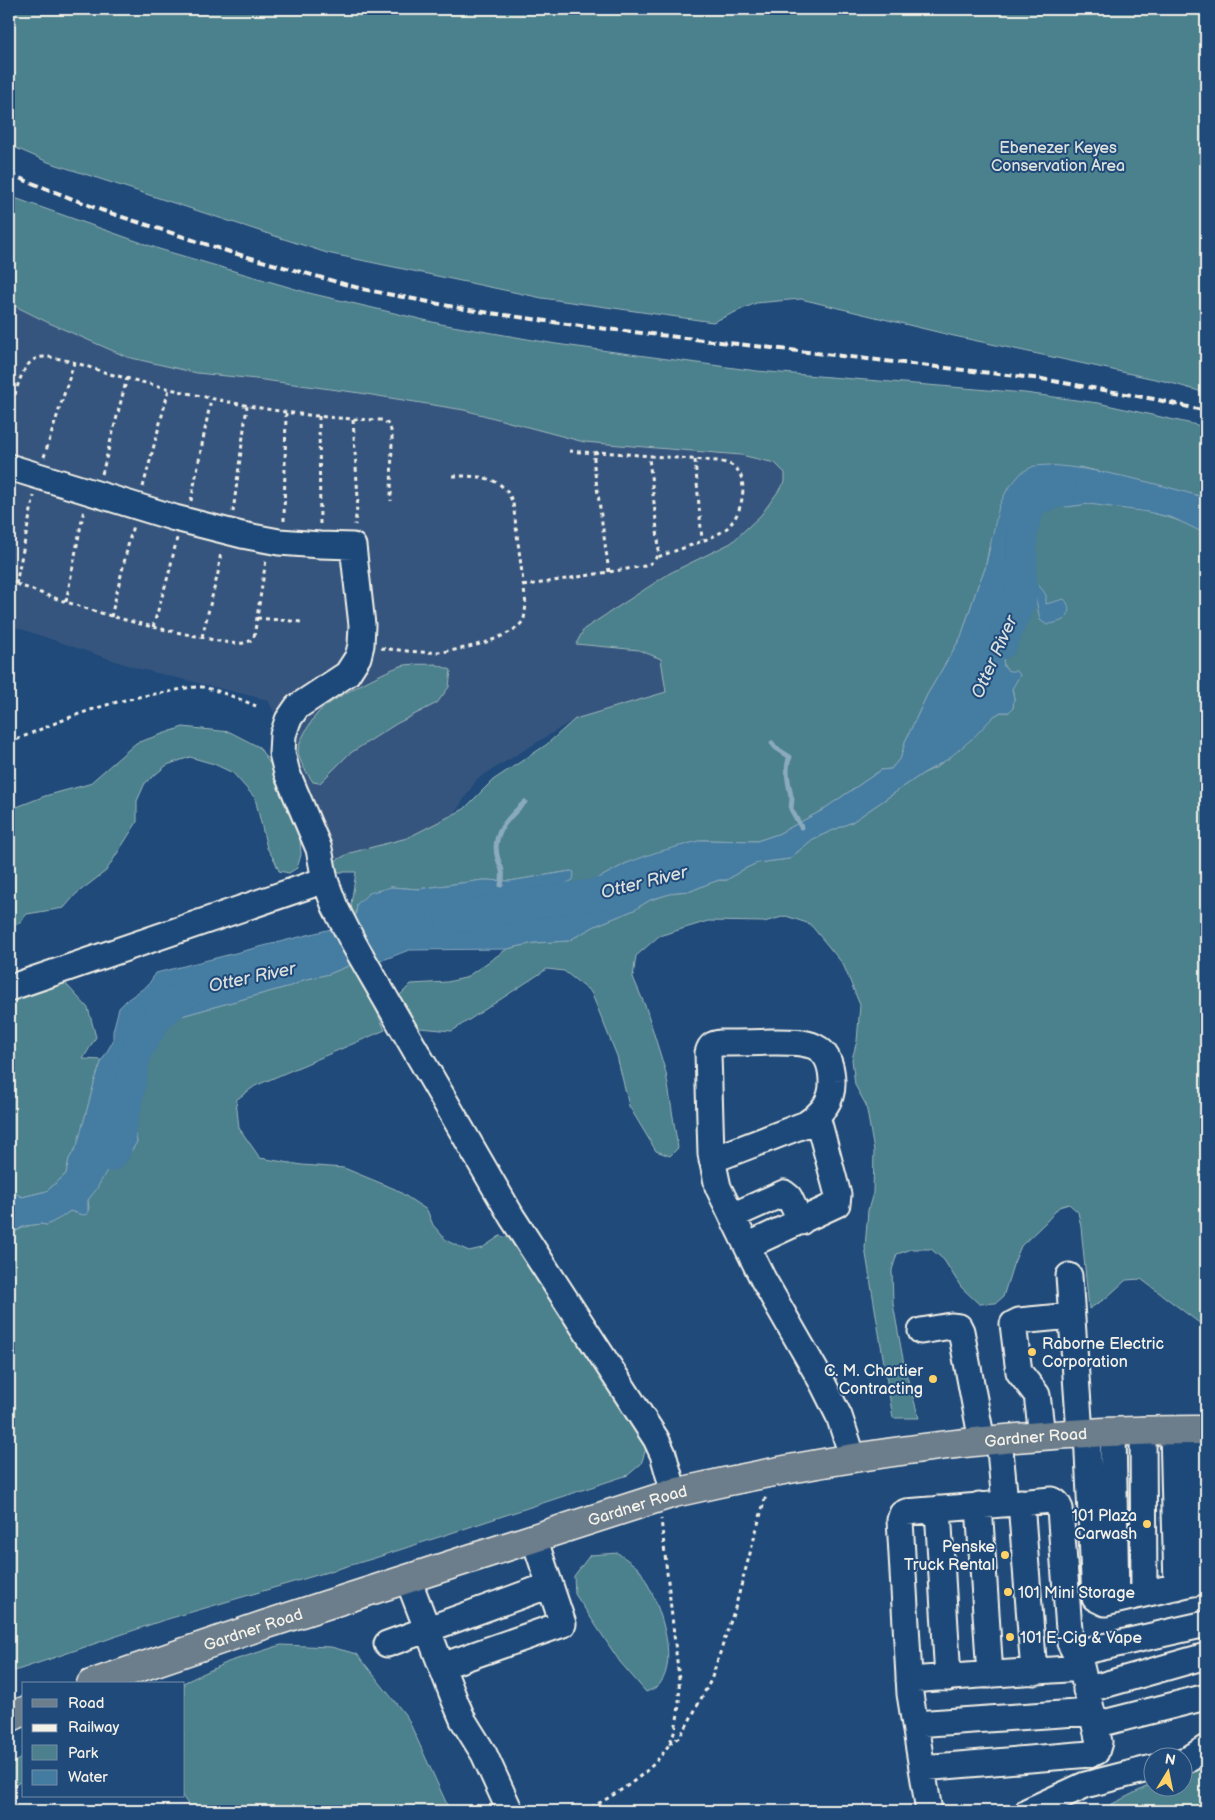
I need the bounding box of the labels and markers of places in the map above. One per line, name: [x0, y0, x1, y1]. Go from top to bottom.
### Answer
place label: Raborne Electric Corporation: [1042, 1335, 1164, 1372]
marker: Raborne Electric Corporation: [1026, 1346, 1038, 1358]
place label: C. M. Chartier Contracting: [824, 1362, 923, 1399]
marker: C. M. Chartier Contracting: [927, 1373, 939, 1385]
place label: 101 Plaza Carwash: [1072, 1507, 1137, 1544]
marker: 101 Plaza Carwash: [1141, 1518, 1153, 1530]
place label: Penske Truck Rental: [904, 1538, 996, 1575]
marker: Penske Truck Rental: [999, 1549, 1011, 1561]
place label: 101 Mini Storage: [1018, 1584, 1135, 1603]
marker: 101 Mini Storage: [1002, 1586, 1014, 1598]
place label: 101 E-Cig & Vape: [1020, 1629, 1143, 1648]
marker: 101 E-Cig & Vape: [1004, 1631, 1016, 1643]

